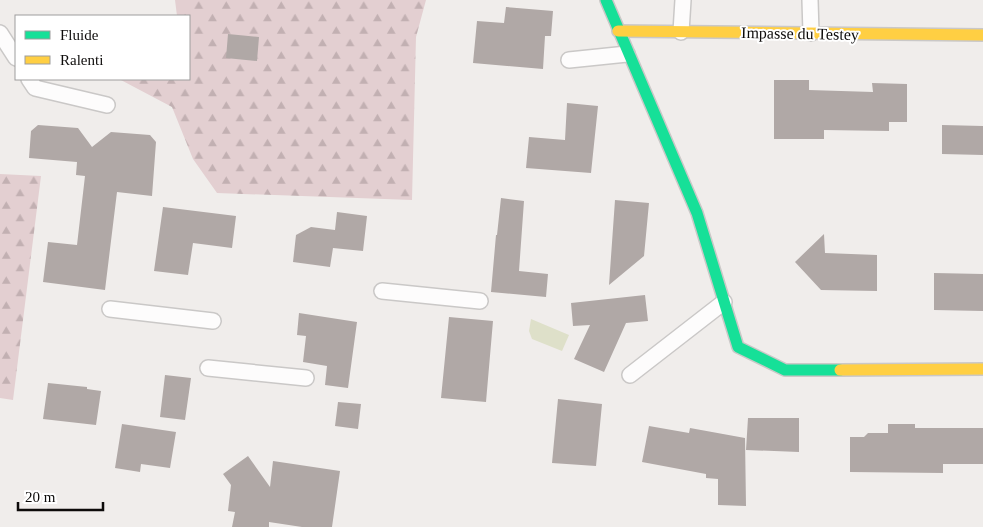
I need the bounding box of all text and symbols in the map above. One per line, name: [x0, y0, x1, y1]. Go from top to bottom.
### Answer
legend: [15, 15, 190, 80]
street label: Impasse du Testey: [741, 24, 859, 44]
text: Fluide: [60, 27, 99, 43]
text: Ralenti: [60, 52, 103, 68]
scale bar: [18, 480, 102, 512]
text: 20 m: [25, 489, 56, 505]

